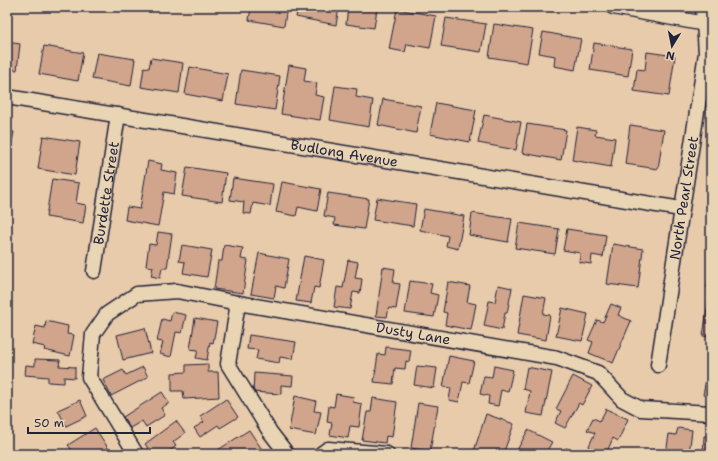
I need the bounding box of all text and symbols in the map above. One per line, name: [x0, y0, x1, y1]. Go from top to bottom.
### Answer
north arrow: [652, 26, 692, 66]
text: N: [664, 47, 676, 63]
street label: Budlong Avenue: [289, 135, 400, 171]
street label: North Pearl Street: [665, 135, 702, 261]
street label: Burdette Street: [89, 140, 123, 246]
street label: Dusty Lane: [375, 318, 452, 348]
scale bar: [28, 409, 150, 435]
text: 50 m: [34, 415, 64, 431]

